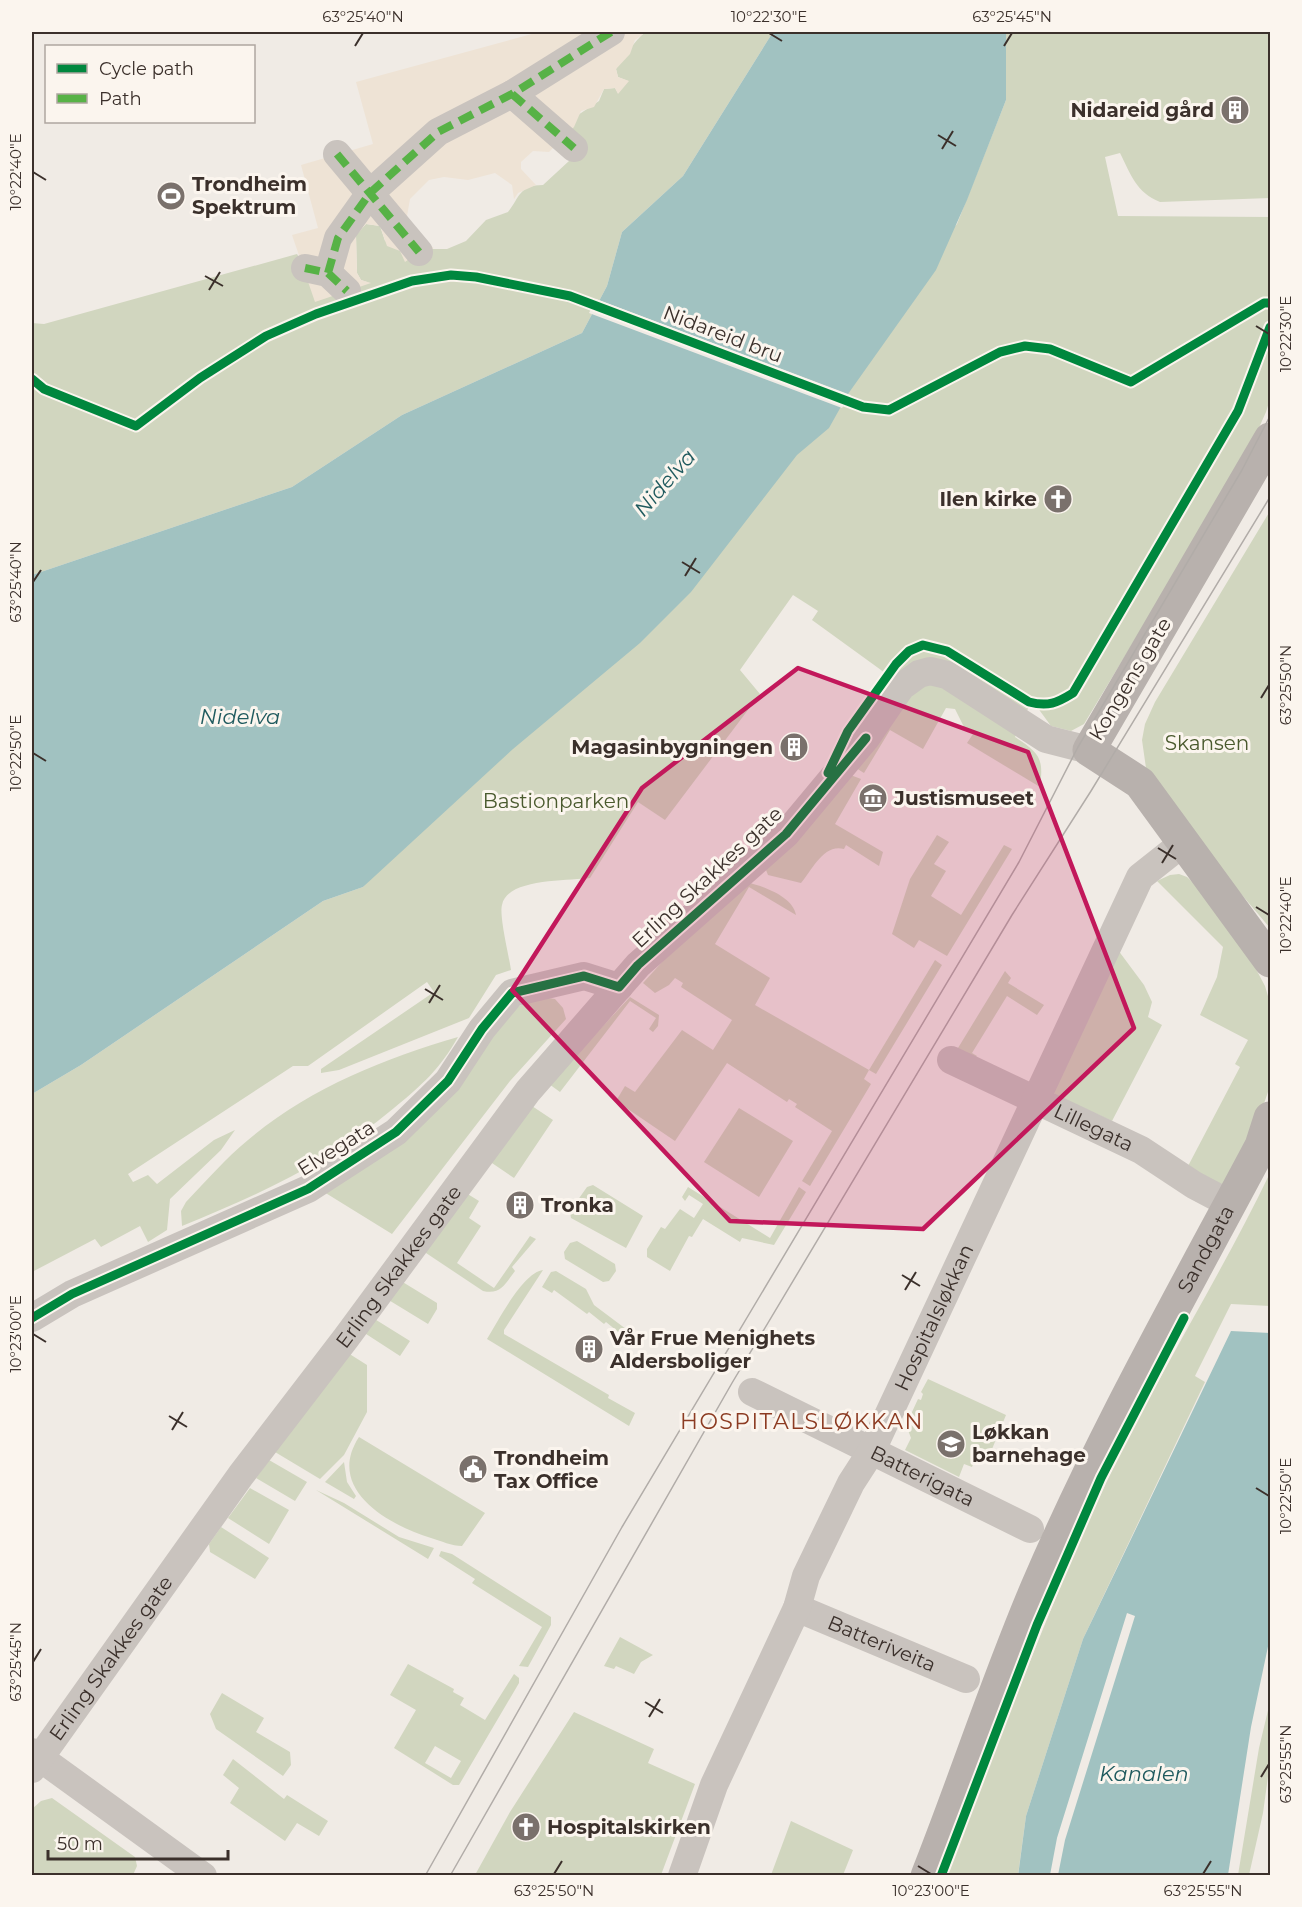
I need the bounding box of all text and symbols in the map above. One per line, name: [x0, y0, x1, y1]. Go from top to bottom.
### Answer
text: 63°25'40"N: [322, 7, 404, 26]
text: 10°22'30"E: [731, 7, 807, 26]
text: 63°25'45"N: [972, 7, 1052, 26]
legend: [45, 45, 255, 123]
text: Cycle path: [99, 58, 194, 80]
text: Path: [99, 88, 142, 110]
building icon: Nidareid gård: [1219, 94, 1251, 126]
place label: Nidareid gård: [1070, 98, 1214, 122]
text: 10°22'40"E: [6, 133, 25, 211]
place label: Trondheim Spektrum: [192, 172, 307, 219]
sports icon: Trondheim Spektrum: [155, 180, 187, 212]
text: 10°22'30"E: [1276, 296, 1295, 372]
street label: Nidareid bru: [660, 300, 786, 368]
water label: Nidelva: [629, 444, 700, 521]
church icon: Ilen kirke: [1042, 483, 1074, 515]
place label: Ilen kirke: [939, 487, 1037, 511]
text: 63°25'40"N: [6, 541, 25, 623]
street label: Kongens gate: [1084, 613, 1176, 745]
text: 63°25'50"N: [1276, 645, 1295, 725]
water label: Nidelva: [200, 704, 280, 729]
text: 10°22'50"E: [6, 715, 25, 791]
building icon: Magasinbygningen: [778, 731, 810, 763]
park label: Skansen: [1165, 731, 1249, 755]
place label: Magasinbygningen: [571, 735, 773, 759]
museum icon: Justismuseet: [857, 782, 889, 814]
place label: Justismuseet: [893, 786, 1034, 810]
park label: Bastionparken: [483, 789, 629, 813]
street label: Erling Skakkes gate: [627, 801, 787, 953]
text: 10°22'40"E: [1276, 876, 1295, 954]
street label: Lillegata: [1050, 1099, 1137, 1157]
street label: Elvegata: [293, 1115, 379, 1181]
street label: Erling Skakkes gate: [331, 1180, 467, 1353]
building icon: Tronka: [504, 1189, 536, 1221]
place label: Tronka: [541, 1193, 614, 1217]
street label: Sandgata: [1172, 1201, 1239, 1297]
street label: Hospitalsløkkan: [889, 1240, 979, 1395]
text: 10°23'00"E: [6, 1295, 25, 1373]
place label: Vår Frue Menighets Aldersboliger: [609, 1326, 815, 1373]
building icon: Vår Frue Menighets Aldersboliger: [573, 1333, 605, 1365]
district label: HOSPITALSLØKKAN: [680, 1408, 924, 1435]
place label: Løkkan barnehage: [972, 1420, 1086, 1467]
school or university icon: Løkkan barnehage: [935, 1428, 967, 1460]
street label: Batterigata: [866, 1440, 978, 1512]
place label: Trondheim Tax Office: [494, 1446, 609, 1493]
public building icon: Trondheim Tax Office: [457, 1453, 489, 1485]
text: 10°22'50"E: [1276, 1458, 1295, 1534]
street label: Erling Skakkes gate: [44, 1571, 177, 1745]
street label: Batteriveita: [824, 1610, 940, 1677]
text: 63°25'45"N: [6, 1622, 25, 1702]
text: 63°25'55"N: [1276, 1725, 1295, 1803]
water label: Kanalen: [1099, 1761, 1189, 1786]
church icon: Hospitalskirken: [510, 1811, 542, 1843]
place label: Hospitalskirken: [547, 1815, 711, 1839]
scale bar: [48, 1823, 228, 1861]
text: 50 m: [57, 1833, 103, 1855]
text: 63°25'50"N: [514, 1881, 594, 1900]
text: 10°23'00"E: [892, 1881, 970, 1900]
text: 63°25'55"N: [1164, 1881, 1242, 1900]

